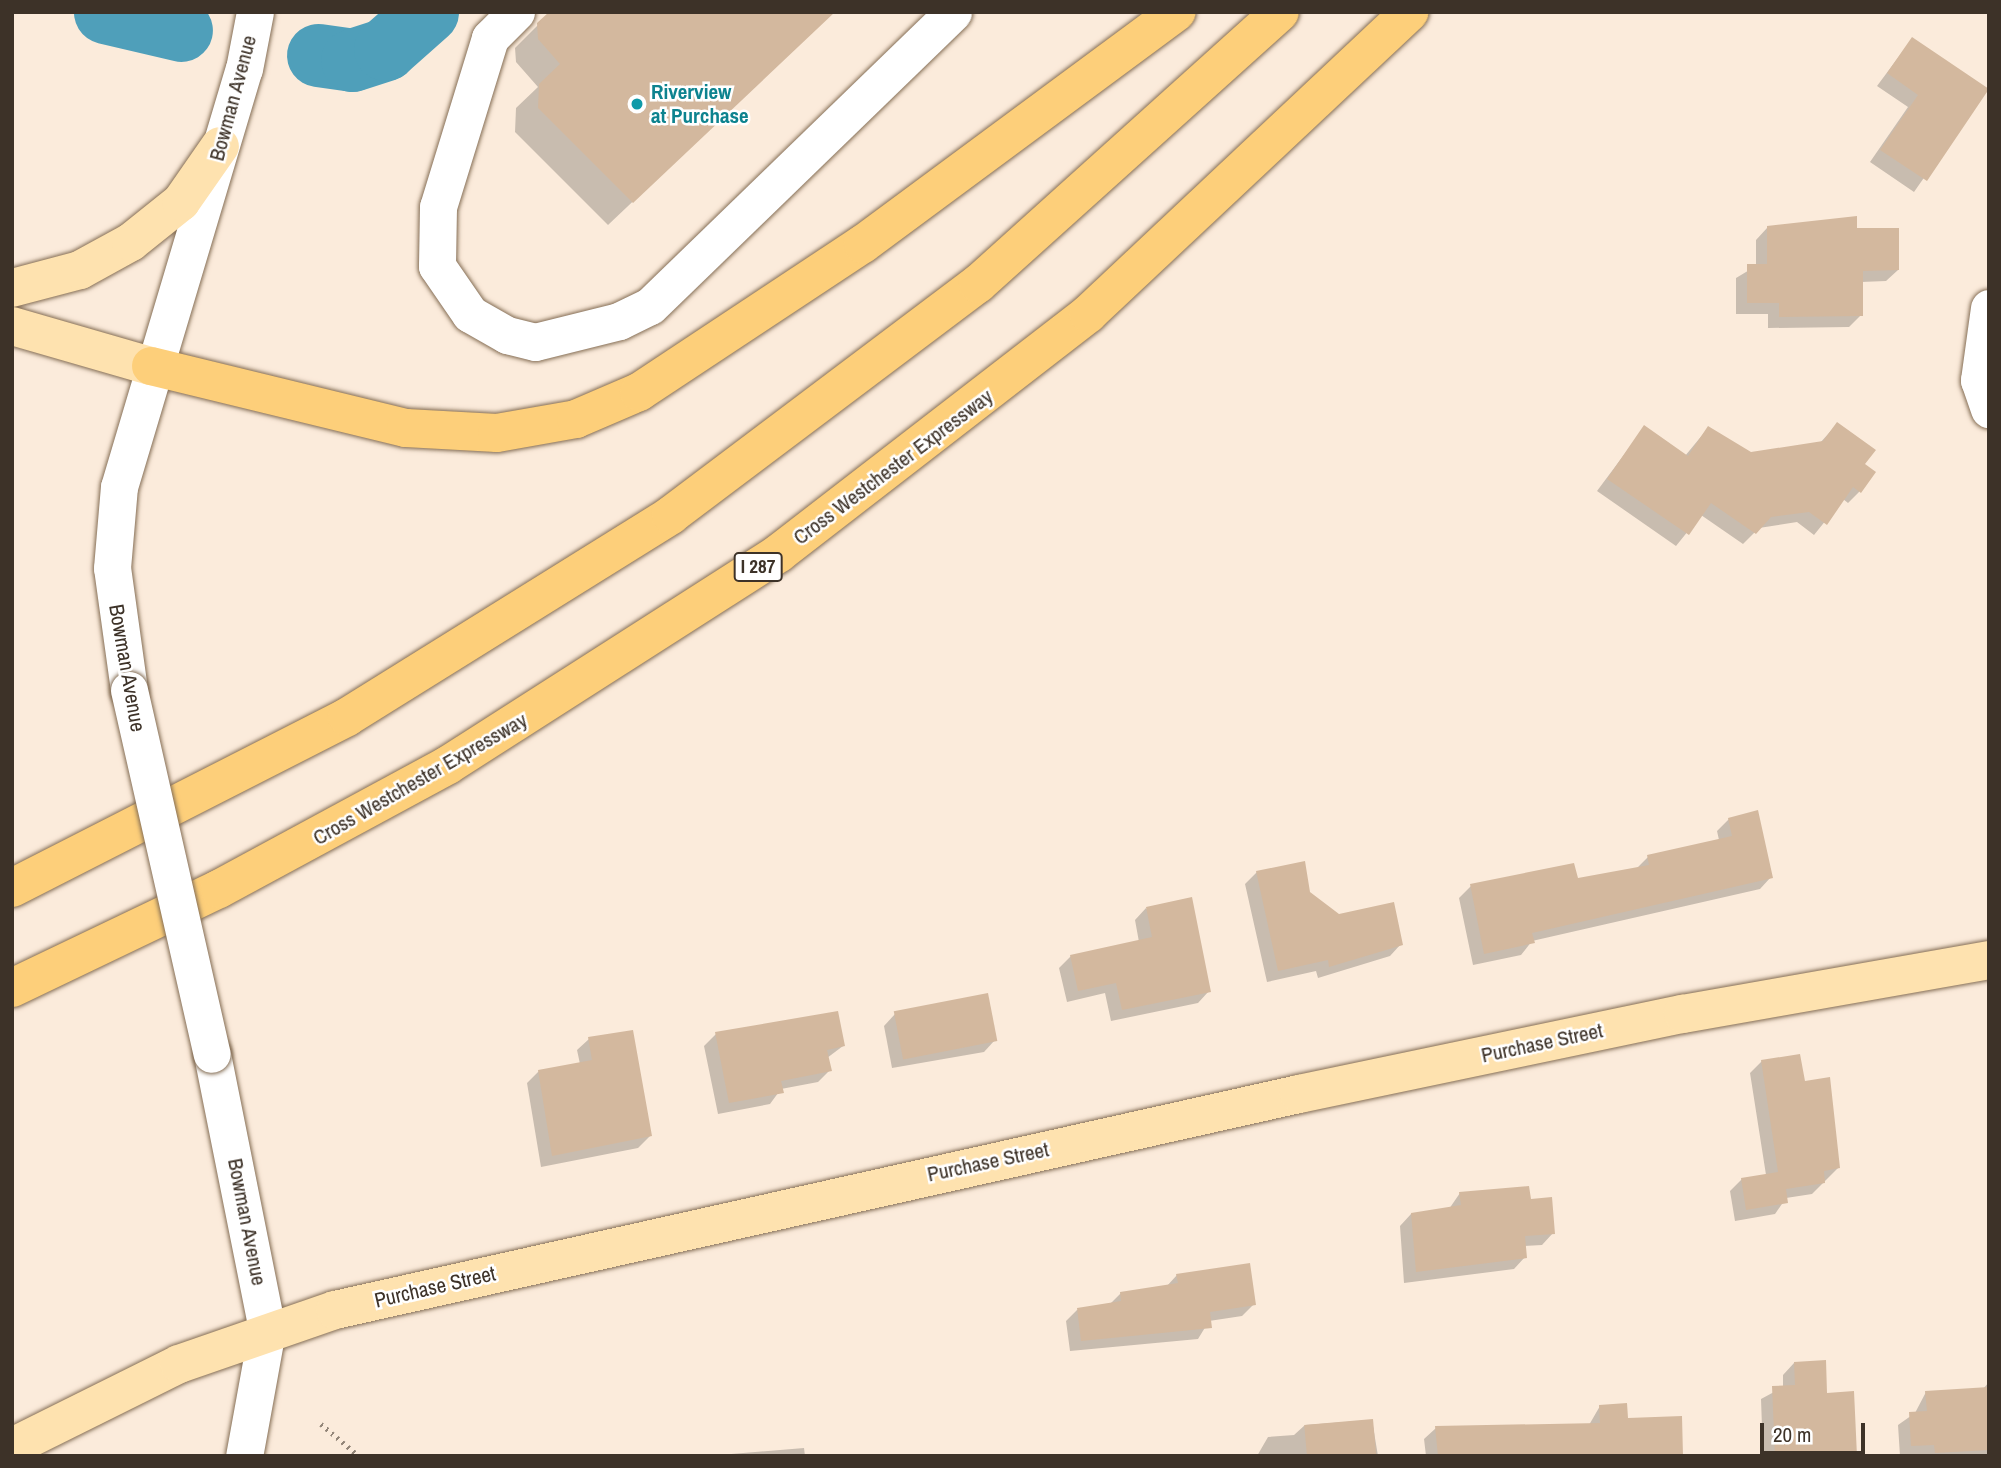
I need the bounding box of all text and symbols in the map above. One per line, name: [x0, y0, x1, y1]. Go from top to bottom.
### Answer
street label: Bowman Avenue: [204, 32, 262, 164]
place label: Riverview at Purchase: [651, 79, 749, 129]
marker: Riverview at Purchase: [629, 96, 645, 112]
street label: Cross Westchester Expressway: [788, 384, 998, 550]
road number: I 287: [734, 552, 782, 582]
street label: Bowman Avenue: [103, 602, 151, 734]
street label: Cross Westchester Expressway: [309, 707, 531, 851]
street label: Purchase Street: [1479, 1018, 1605, 1068]
street label: Purchase Street: [925, 1137, 1051, 1187]
street label: Bowman Avenue: [222, 1156, 272, 1288]
street label: Purchase Street: [372, 1261, 498, 1313]
scale bar: [1763, 1408, 1868, 1452]
text: 20 m: [1773, 1420, 1811, 1449]

